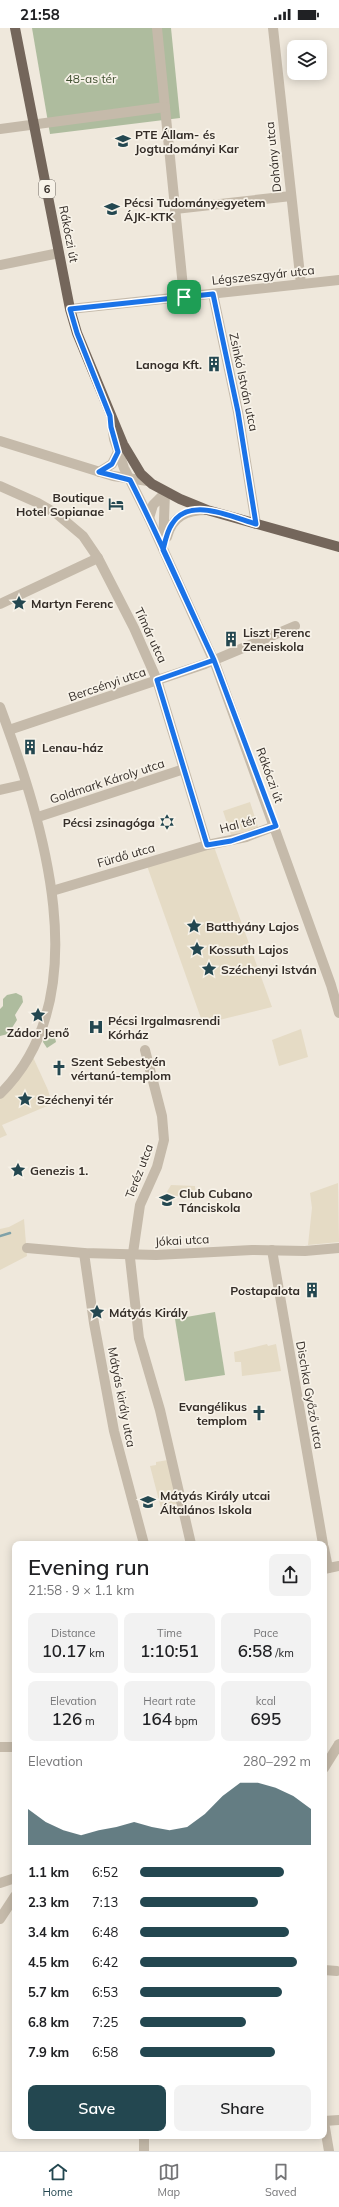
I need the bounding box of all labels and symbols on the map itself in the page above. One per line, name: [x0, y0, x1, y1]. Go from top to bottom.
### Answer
park label: 48-as tér: [66, 71, 117, 86]
street label: Dohány utca: [262, 121, 284, 193]
place label: PTE Állam- és Jogtudományi Kar: [135, 127, 239, 156]
school or university icon: PTE Állam- és Jogtudományi Kar: [114, 132, 132, 150]
road number: 6: [39, 180, 55, 198]
place label: Pécsi Tudományegyetem ÁJK-KTK: [124, 195, 266, 224]
school or university icon: Pécsi Tudományegyetem ÁJK-KTK: [103, 200, 121, 218]
street label: Rákóczi út: [56, 204, 82, 264]
street label: Légszeszgyár utca: [211, 262, 315, 288]
pin: [167, 280, 201, 314]
street label: Zsinkó István utca: [226, 332, 262, 432]
building icon: Lanoga Kft.: [205, 355, 223, 373]
place label: Lanoga Kft.: [136, 357, 202, 372]
place label: Boutique Hotel Sopianae: [16, 490, 104, 519]
hotel icon: Boutique Hotel Sopianae: [107, 495, 125, 513]
place icon: Martyn Ferenc: [10, 594, 28, 612]
place label: Martyn Ferenc: [31, 596, 113, 611]
street label: Tímár utca: [132, 605, 170, 665]
place label: Liszt Ferenc Zeneiskola: [243, 625, 311, 654]
building icon: Liszt Ferenc Zeneiskola: [222, 630, 240, 648]
street label: Bercsényi utca: [66, 664, 148, 704]
building icon: Lenau-ház: [21, 738, 39, 756]
place label: Lenau-ház: [42, 740, 103, 755]
street label: Rákóczi út: [253, 745, 287, 805]
street label: Goldmark Károly utca: [48, 755, 166, 807]
street label: Hal tér: [218, 812, 259, 836]
synagogue icon: Pécsi zsinagóga: [158, 813, 176, 831]
place label: Pécsi zsinagóga: [63, 815, 155, 830]
street label: Fürdő utca: [96, 840, 156, 870]
place icon: Batthyány Lajos: [185, 917, 203, 935]
place label: Batthyány Lajos: [206, 919, 299, 934]
place icon: Kossuth Lajos: [188, 940, 206, 958]
place label: Kossuth Lajos: [209, 942, 289, 957]
place icon: Széchenyi István: [200, 960, 218, 978]
place label: Széchenyi István: [221, 962, 317, 977]
place icon: Zádor Jenő: [29, 1006, 47, 1024]
place label: Pécsi Irgalmasrendi Kórház: [108, 1013, 220, 1042]
hospital icon: Pécsi Irgalmasrendi Kórház: [87, 1018, 105, 1036]
place label: Zádor Jenő: [7, 1025, 69, 1040]
place label: Szent Sebestyén vértanú-templom: [70, 1054, 171, 1083]
church icon: Szent Sebestyén vértanú-templom: [50, 1059, 68, 1077]
place icon: Széchenyi tér: [16, 1090, 34, 1108]
place label: Széchenyi tér: [37, 1092, 114, 1107]
street label: Teréz utca: [122, 1142, 156, 1200]
place icon: Genezis 1.: [9, 1161, 27, 1179]
place label: Genezis 1.: [30, 1163, 88, 1178]
place label: Club Cubano Tánciskola: [179, 1186, 253, 1215]
school or university icon: Club Cubano Tánciskola: [158, 1191, 176, 1209]
street label: Jókai utca: [155, 1231, 209, 1249]
building icon: Postapalota: [303, 1281, 321, 1299]
place label: Postapalota: [230, 1283, 300, 1298]
place icon: Mátyás Király: [88, 1303, 106, 1321]
place label: Mátyás Király: [109, 1305, 188, 1320]
street label: Dischka Győző utca: [293, 1340, 327, 1450]
street label: Mátyás király utca: [105, 1346, 139, 1448]
place label: Evangélikus templom: [179, 1399, 247, 1428]
church icon: Evangélikus templom: [250, 1404, 268, 1422]
place label: Mátyás Király utcai Általános Iskola: [160, 1488, 270, 1517]
school or university icon: Mátyás Király utcai Általános Iskola: [139, 1493, 157, 1511]

